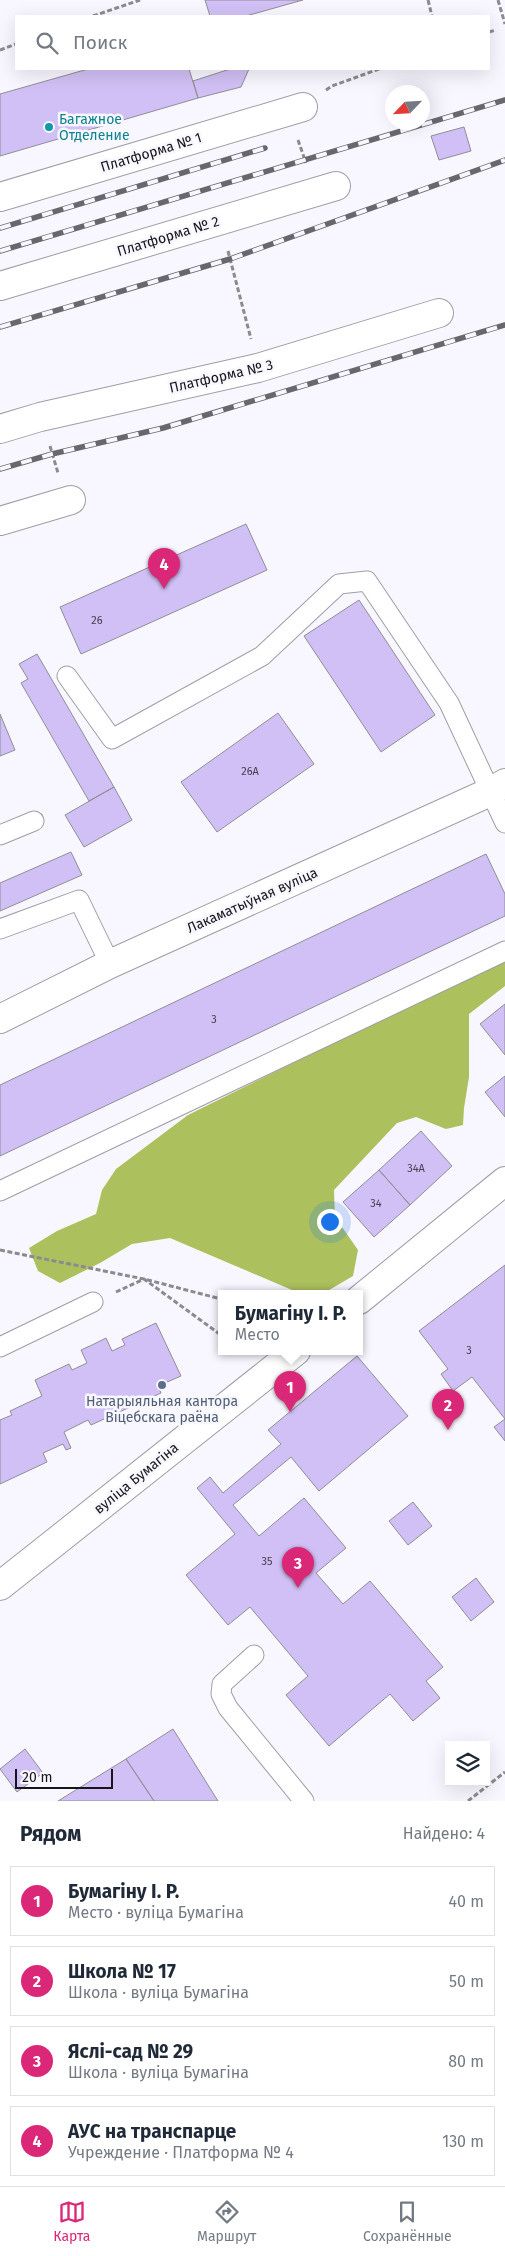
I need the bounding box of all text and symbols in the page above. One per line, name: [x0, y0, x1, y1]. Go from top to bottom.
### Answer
search box: [15, 15, 490, 70]
icon: search: [33, 29, 61, 57]
text: Поиск: [73, 31, 127, 54]
north arrow: [385, 85, 430, 130]
place label: Багажное Отделение: [59, 111, 130, 144]
marker: Багажное Отделение: [43, 121, 55, 133]
street label: Платформа № 1: [98, 129, 204, 176]
street label: Платформа № 2: [115, 213, 221, 260]
street label: Платформа № 3: [168, 356, 275, 397]
pin: 4: [148, 548, 180, 589]
house number: 26: [91, 614, 103, 627]
house number: 26А: [241, 765, 259, 778]
street label: Лакаматыўная вуліца: [184, 864, 320, 937]
house number: 3: [211, 1013, 217, 1026]
house number: 34А: [407, 1162, 425, 1175]
house number: 34: [370, 1197, 382, 1210]
your location: [317, 1209, 343, 1235]
popup: [218, 1290, 363, 1355]
text: Бумагіну І. Р.: [235, 1302, 346, 1325]
text: Место: [235, 1325, 280, 1344]
house number: 3: [466, 1344, 472, 1357]
pin: 1: [274, 1371, 306, 1412]
marker: Натарыяльная кантора Віцебскага раёна: [156, 1379, 168, 1391]
pin: 2: [432, 1389, 464, 1430]
place label: Натарыяльная кантора Віцебскага раёна: [86, 1393, 238, 1426]
street label: вуліца Бумагіна: [91, 1439, 182, 1518]
pin: 3: [282, 1547, 314, 1588]
house number: 35: [262, 1555, 273, 1568]
map controls: [445, 1741, 490, 1786]
button: layers: [445, 1741, 490, 1786]
scale bar: [15, 1766, 112, 1789]
text: 20 m: [22, 1769, 52, 1786]
text: Рядом: [20, 1821, 81, 1847]
text: Найдено: 4: [403, 1824, 485, 1843]
text: Бумагіну І. Р.: [68, 1880, 179, 1903]
text: 1: [33, 1892, 41, 1911]
text: 40 m: [449, 1892, 484, 1911]
text: Место · вуліца Бумагіна: [68, 1903, 244, 1922]
text: Школа № 17: [68, 1960, 176, 1983]
text: 2: [33, 1972, 41, 1991]
text: 50 m: [449, 1972, 484, 1991]
text: Школа · вуліца Бумагіна: [68, 1983, 249, 2002]
text: Яслі-сад № 29: [68, 2040, 193, 2063]
text: 3: [33, 2052, 41, 2071]
text: 80 m: [448, 2052, 484, 2071]
text: Школа · вуліца Бумагіна: [68, 2063, 249, 2082]
text: АУС на транспарце: [68, 2120, 236, 2143]
text: 4: [32, 2132, 42, 2151]
text: 130 m: [442, 2132, 484, 2151]
text: Учреждение · Платформа № 4: [68, 2143, 294, 2162]
tab: Карта: [53, 2198, 90, 2245]
tab: Маршрут: [197, 2198, 256, 2245]
tab: Сохранённые: [363, 2198, 452, 2245]

